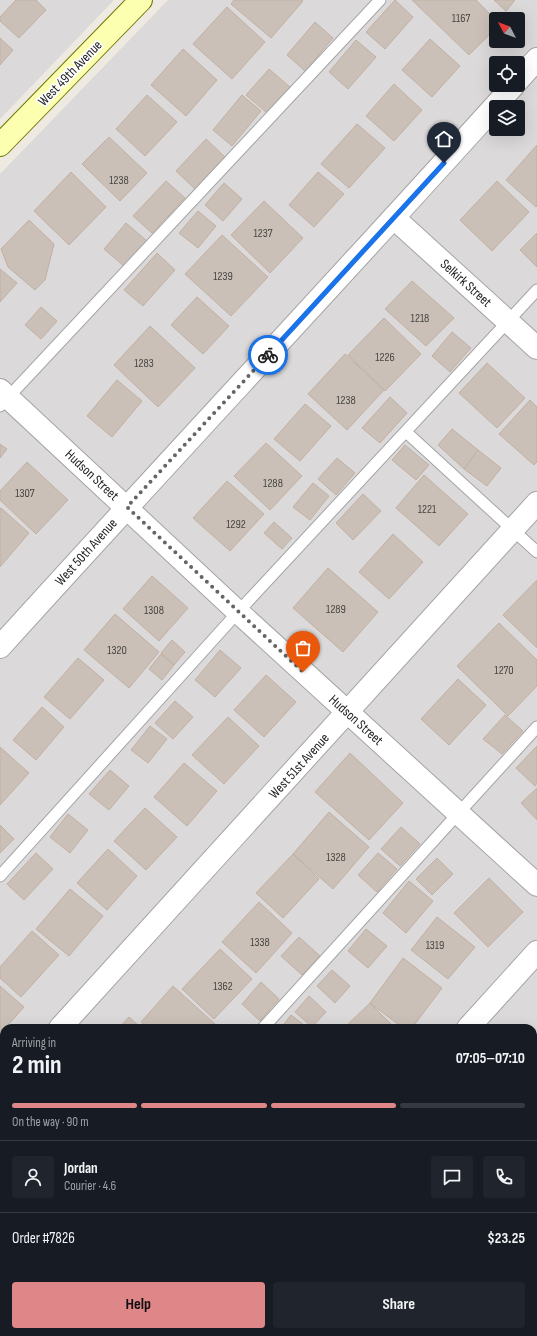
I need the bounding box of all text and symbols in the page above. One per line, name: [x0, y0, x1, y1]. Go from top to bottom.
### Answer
house number: 1167: [452, 11, 470, 26]
north arrow: [489, 12, 525, 48]
map controls: [489, 12, 525, 136]
street label: West 49th Avenue: [34, 37, 106, 109]
button: locate: [489, 56, 525, 92]
button: layers: [489, 100, 525, 136]
pin: [427, 122, 461, 163]
icon: home: [433, 128, 455, 150]
house number: 1238: [109, 173, 129, 188]
house number: 1237: [253, 226, 273, 241]
street label: Selkirk Street: [437, 256, 495, 310]
house number: 1239: [213, 269, 233, 284]
house number: 1218: [411, 311, 429, 326]
courier: [248, 335, 288, 375]
icon: bike: [257, 344, 279, 366]
house number: 1226: [375, 350, 395, 365]
house number: 1283: [134, 356, 154, 371]
house number: 1238: [336, 393, 356, 408]
street label: Hudson Street: [62, 446, 122, 504]
house number: 1288: [263, 476, 283, 491]
house number: 1307: [15, 486, 35, 501]
house number: 1221: [418, 502, 437, 517]
street label: West 50th Avenue: [51, 515, 121, 589]
house number: 1292: [226, 517, 246, 532]
house number: 1289: [326, 602, 346, 617]
house number: 1308: [144, 603, 164, 618]
pin: [286, 631, 320, 672]
icon: bag: [292, 637, 314, 659]
house number: 1320: [107, 643, 127, 658]
house number: 1270: [494, 663, 514, 678]
street label: Hudson Street: [325, 691, 387, 749]
street label: West 51st Avenue: [265, 730, 333, 802]
house number: 1328: [326, 850, 346, 865]
house number: 1338: [250, 935, 270, 950]
house number: 1319: [426, 938, 444, 953]
house number: 1362: [213, 979, 233, 994]
text: Arriving in: [12, 1035, 56, 1051]
text: 07:05–07:10: [456, 1049, 525, 1068]
text: 2 min: [12, 1050, 62, 1081]
text: On the way · 90 m: [12, 1114, 89, 1130]
button: person: [12, 1156, 54, 1198]
button: chat: [431, 1156, 473, 1198]
button: phone: [483, 1156, 525, 1198]
text: Jordan: [64, 1159, 98, 1178]
text: Courier · 4.6: [64, 1178, 116, 1194]
text: Order #7826: [12, 1229, 75, 1248]
text: $23.25: [487, 1229, 525, 1248]
button: Help: [12, 1282, 265, 1328]
button: Share: [273, 1282, 525, 1328]

